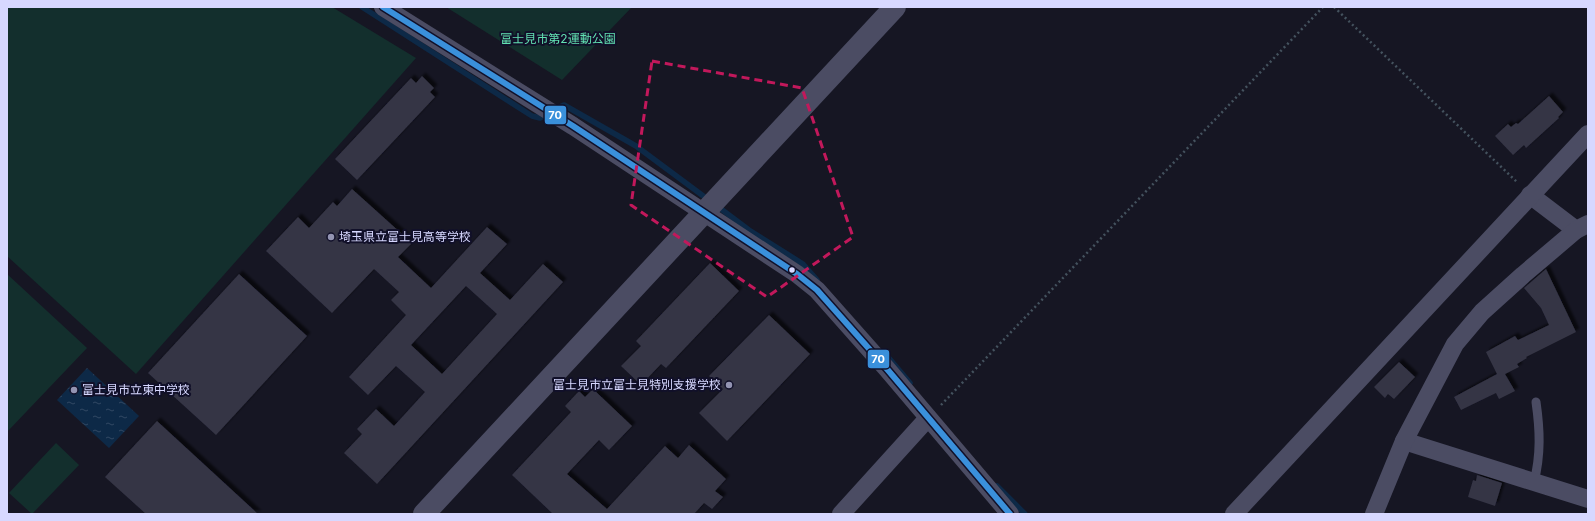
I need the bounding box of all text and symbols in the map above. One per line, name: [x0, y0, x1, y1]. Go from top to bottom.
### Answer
park label: 富士見市第2運動公園: [500, 31, 616, 46]
line badge: 70: [544, 105, 567, 125]
text: 70: [548, 108, 562, 122]
place label: 埼玉県立富士見高等学校: [339, 229, 471, 244]
marker: 埼玉県立富士見高等学校: [326, 232, 336, 242]
unlabelled marker: [787, 265, 797, 275]
line badge: 70: [867, 349, 890, 369]
text: 70: [871, 352, 885, 366]
place label: 富士見市立富士見特別支援学校: [553, 377, 721, 392]
marker: 富士見市立富士見特別支援学校: [724, 380, 734, 390]
place label: 富士見市立東中学校: [82, 382, 190, 397]
marker: 富士見市立東中学校: [69, 385, 79, 395]

